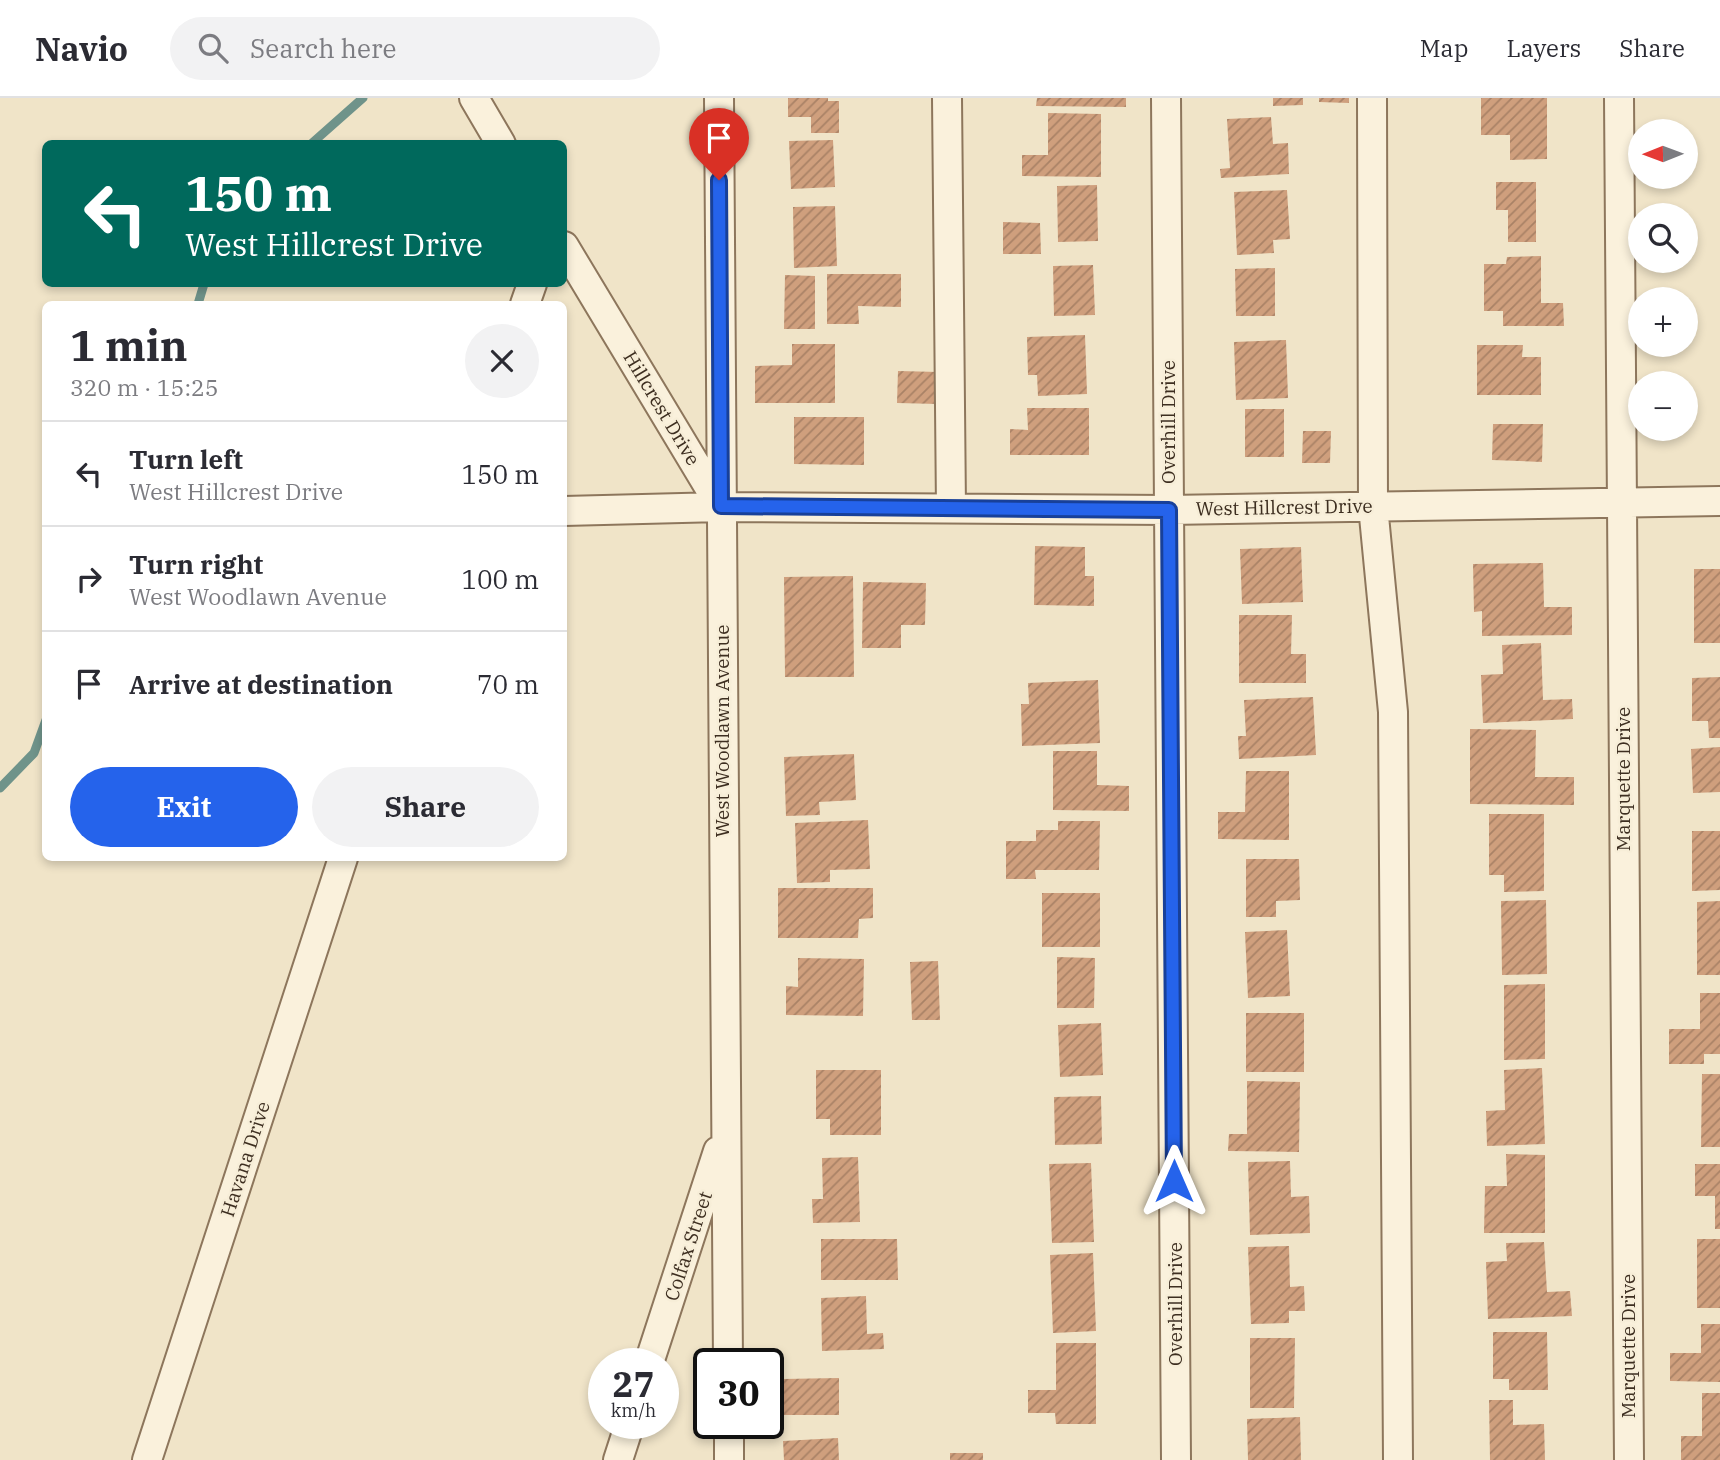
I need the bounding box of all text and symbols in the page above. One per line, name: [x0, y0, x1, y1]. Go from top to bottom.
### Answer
search box: [170, 17, 660, 80]
text: Navio: [35, 27, 128, 70]
icon: search: [194, 29, 232, 67]
text: Search here: [250, 31, 396, 65]
text: Map: [1420, 32, 1468, 64]
text: Layers: [1506, 32, 1581, 64]
text: Share: [1619, 32, 1685, 64]
pin: [689, 108, 749, 180]
icon: arrive: [700, 119, 738, 157]
north arrow: [1628, 119, 1698, 189]
map controls: [1628, 119, 1698, 441]
text: 150 m: [185, 161, 332, 224]
icon: left: [70, 168, 161, 259]
button: search: [1628, 203, 1698, 273]
text: West Hillcrest Drive: [185, 223, 483, 265]
button: +: [1628, 287, 1698, 357]
text: 1 min: [70, 318, 188, 373]
button: close: [465, 324, 539, 398]
street label: Hillcrest Drive: [619, 347, 705, 469]
street label: Overhill Drive: [1156, 360, 1180, 484]
button: −: [1628, 371, 1698, 441]
text: 320 m · 15:25: [70, 372, 219, 402]
text: Turn left: [129, 442, 243, 476]
icon: left: [70, 455, 108, 493]
text: 150 m: [461, 457, 539, 491]
text: West Hillcrest Drive: [129, 476, 343, 506]
street label: West Hillcrest Drive: [1195, 493, 1373, 521]
text: Turn right: [129, 547, 263, 581]
icon: right: [70, 560, 108, 598]
text: 100 m: [461, 562, 539, 596]
text: West Woodlawn Avenue: [129, 581, 387, 611]
street label: West Woodlawn Avenue: [710, 625, 734, 837]
icon: arrive: [70, 665, 108, 703]
text: Arrive at destination: [129, 667, 393, 701]
text: 70 m: [477, 667, 539, 701]
street label: Marquette Drive: [1611, 707, 1635, 851]
button: Exit: [70, 767, 298, 847]
button: Share: [312, 767, 539, 847]
street label: Havana Drive: [215, 1098, 275, 1220]
position arrow: [1137, 1144, 1211, 1218]
street label: Colfax Street: [659, 1188, 717, 1304]
street label: Overhill Drive: [1163, 1242, 1187, 1366]
street label: Marquette Drive: [1616, 1274, 1640, 1418]
speed limit sign: 30: [693, 1348, 784, 1439]
text: 27: [612, 1361, 655, 1407]
text: km/h: [611, 1399, 656, 1422]

